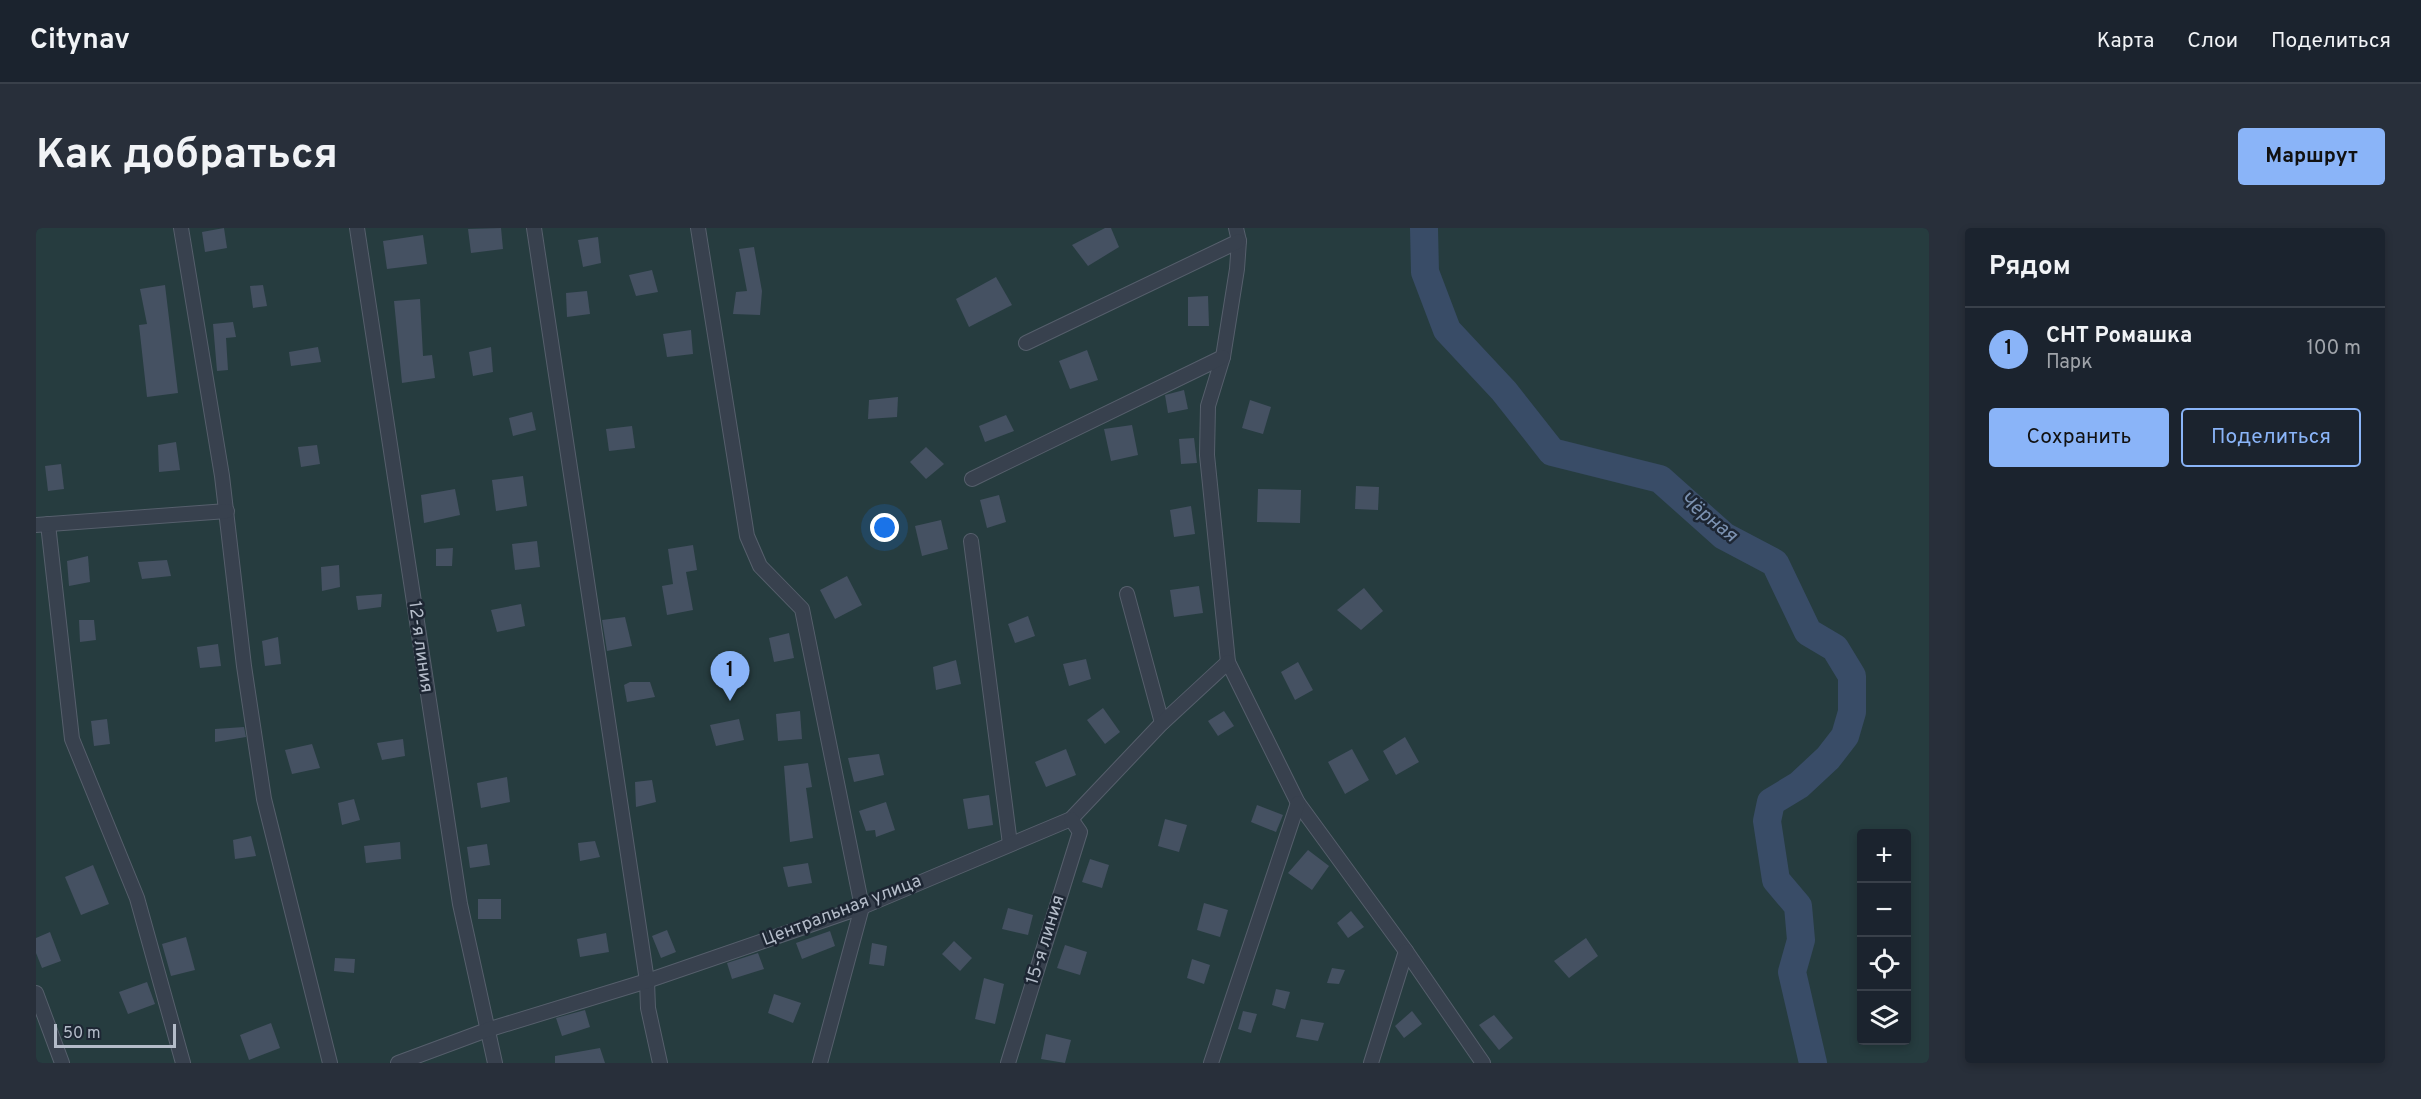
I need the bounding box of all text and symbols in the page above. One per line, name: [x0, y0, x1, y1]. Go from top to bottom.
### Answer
text: Citynav: [30, 23, 130, 59]
text: Карта: [2097, 28, 2154, 55]
text: Слои: [2187, 28, 2238, 55]
text: Поделиться: [2271, 28, 2391, 55]
button: Маршрут: [2238, 128, 2385, 185]
text: Как добраться: [36, 130, 338, 183]
text: Рядом: [1989, 251, 2071, 284]
text: СНТ Ромашка: [2046, 323, 2192, 350]
text: 1: [2005, 336, 2013, 362]
text: 100 m: [2306, 336, 2361, 362]
text: Парк: [2046, 350, 2093, 376]
button: Сохранить: [1989, 408, 2169, 467]
button: Поделиться: [2181, 408, 2361, 467]
water label: Чёрная: [1674, 487, 1743, 549]
your location: [870, 513, 899, 542]
street label: 12-я линия: [402, 600, 438, 694]
pin: 1: [710, 652, 750, 701]
map controls: [1857, 829, 1911, 1045]
button: +: [1857, 829, 1911, 883]
street label: Центральная улица: [759, 870, 925, 952]
button: −: [1857, 883, 1911, 937]
street label: 15-я линия: [1022, 893, 1070, 987]
button: locate: [1857, 937, 1911, 991]
button: layers: [1857, 991, 1911, 1045]
scale bar: [54, 1021, 176, 1048]
text: 50 m: [63, 1024, 101, 1044]

